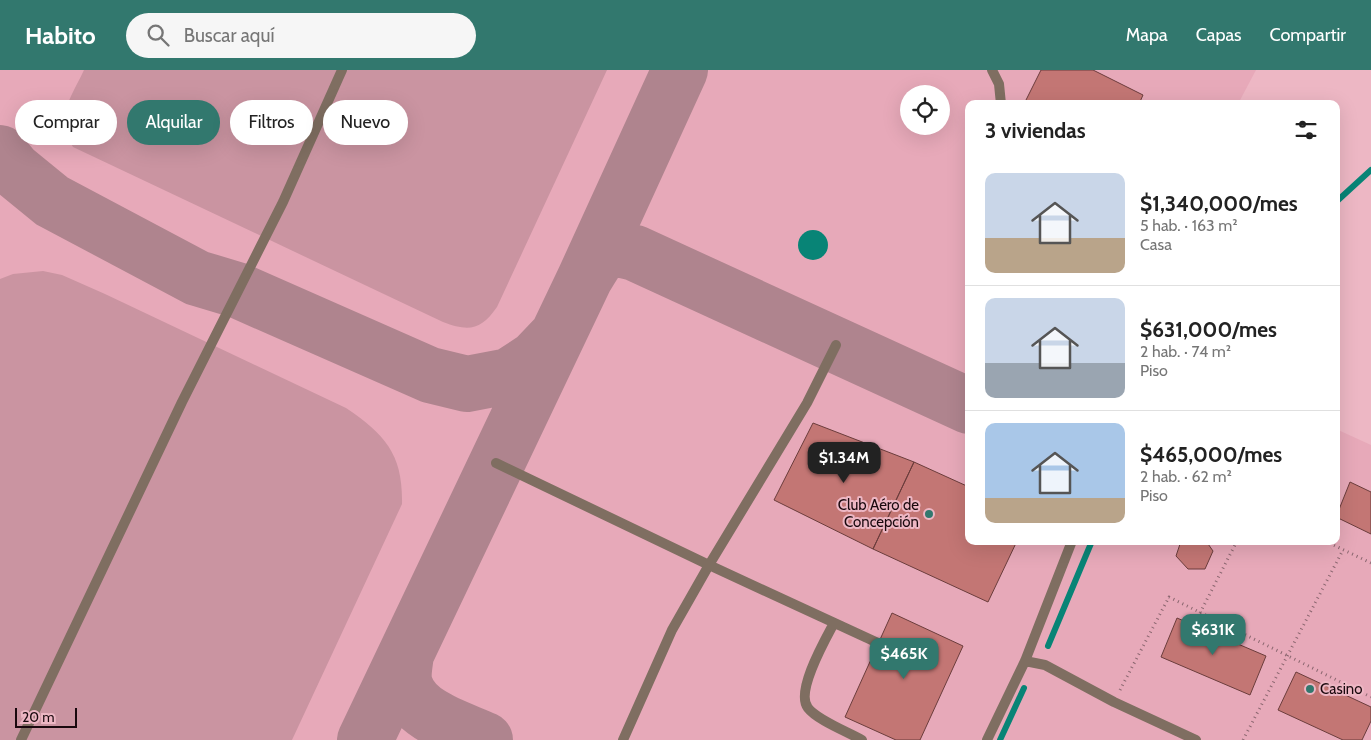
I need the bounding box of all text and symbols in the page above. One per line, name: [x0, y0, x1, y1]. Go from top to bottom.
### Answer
search box: [126, 13, 476, 58]
text: Habito: [25, 21, 96, 50]
icon: search: [144, 21, 172, 49]
text: Buscar aquí: [184, 24, 274, 47]
text: Mapa: [1126, 24, 1168, 46]
text: Capas: [1196, 24, 1242, 46]
text: Compartir: [1270, 24, 1346, 46]
map controls: [900, 85, 950, 135]
button: locate: [900, 85, 950, 135]
chip: Comprar: [15, 100, 117, 145]
chip: Alquilar: [127, 100, 220, 145]
chip: Filtros: [230, 100, 313, 145]
chip: Nuevo: [323, 100, 408, 145]
icon: filters: [1292, 116, 1320, 144]
text: 3 viviendas: [985, 118, 1086, 143]
text: $1,340,000/mes: [1140, 191, 1298, 216]
icon: home: [1025, 193, 1085, 253]
text: 5 hab. · 163 m²: [1140, 216, 1238, 235]
text: Casa: [1140, 235, 1172, 254]
text: $631,000/mes: [1140, 317, 1277, 342]
icon: home: [1025, 318, 1085, 378]
text: 2 hab. · 74 m²: [1140, 342, 1231, 361]
text: Piso: [1140, 361, 1168, 380]
pin: $1.34M: [803, 442, 885, 484]
text: $465,000/mes: [1140, 442, 1282, 467]
icon: home: [1025, 443, 1085, 503]
text: $1.34M: [819, 448, 869, 467]
text: 2 hab. · 62 m²: [1140, 467, 1232, 486]
text: Piso: [1140, 486, 1168, 505]
place label: Club Aéro de Concepción: [838, 496, 919, 531]
marker: Club Aéro de Concepción: [923, 508, 935, 520]
pin: $631K: [1178, 614, 1248, 656]
text: $631K: [1192, 620, 1234, 639]
pin: $465K: [869, 638, 939, 680]
text: $465K: [881, 644, 927, 663]
place label: Casino: [1320, 680, 1362, 698]
marker: Casino: [1304, 683, 1316, 695]
scale bar: [15, 705, 78, 728]
text: 20 m: [22, 708, 55, 726]

